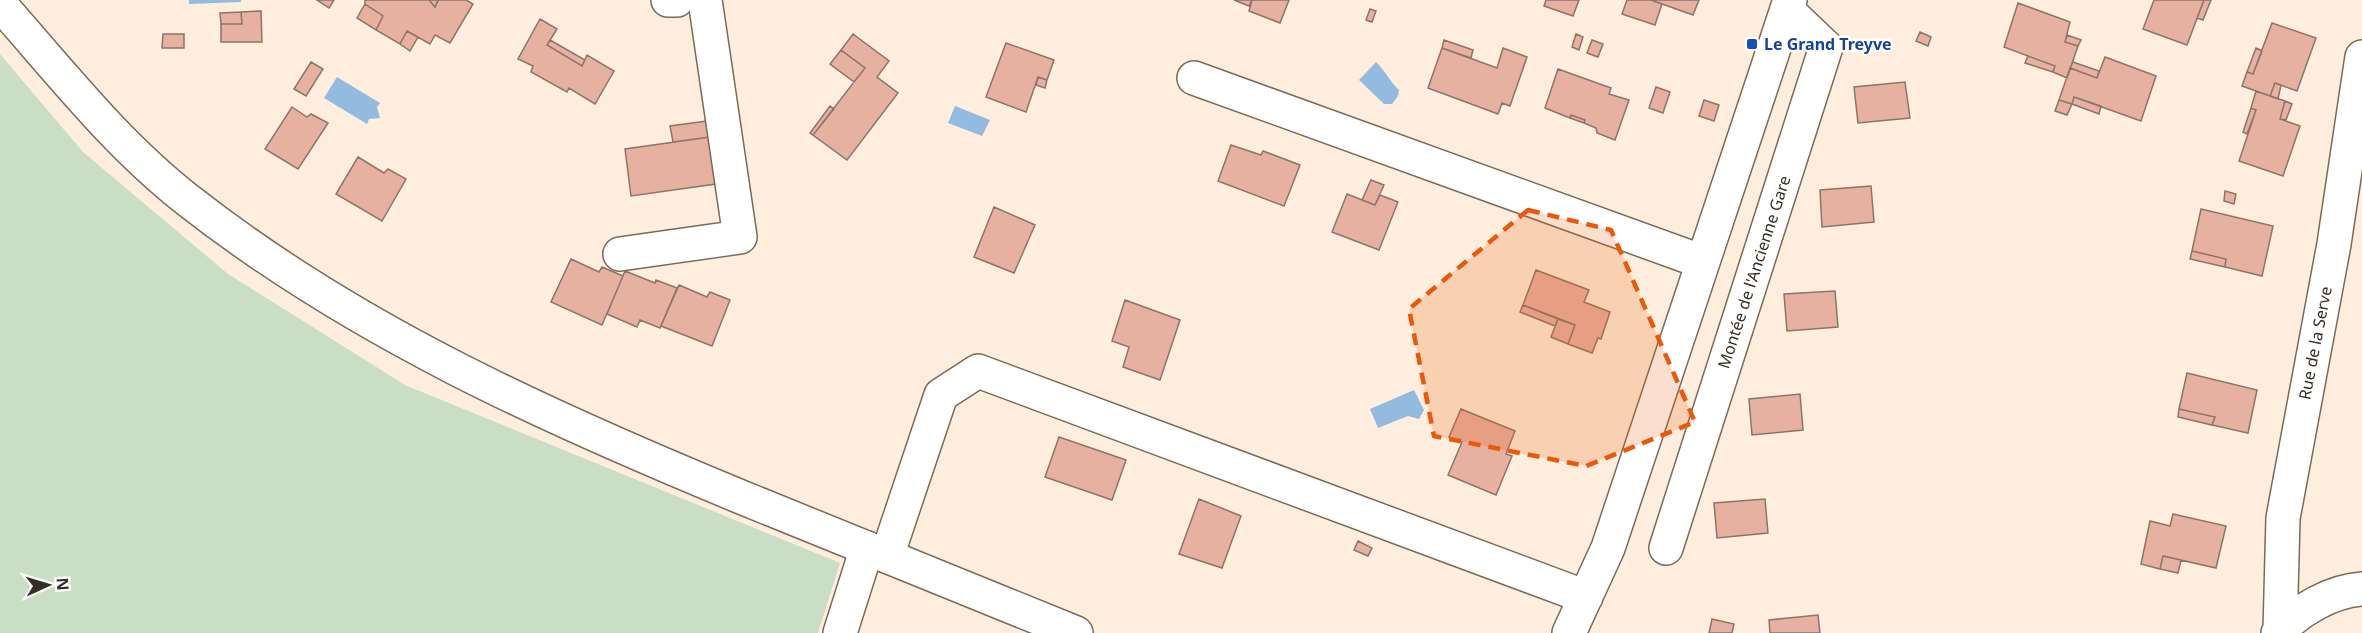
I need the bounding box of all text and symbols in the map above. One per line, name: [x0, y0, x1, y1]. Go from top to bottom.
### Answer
place label: Le Grand Treyve: [1764, 33, 1892, 55]
marker: Le Grand Treyve: [1745, 37, 1759, 51]
street label: Montée de l'Ancienne Gare: [1712, 173, 1796, 371]
street label: Rue de la Serve: [2293, 285, 2337, 401]
north arrow: [18, 555, 78, 615]
text: N: [52, 577, 74, 591]

